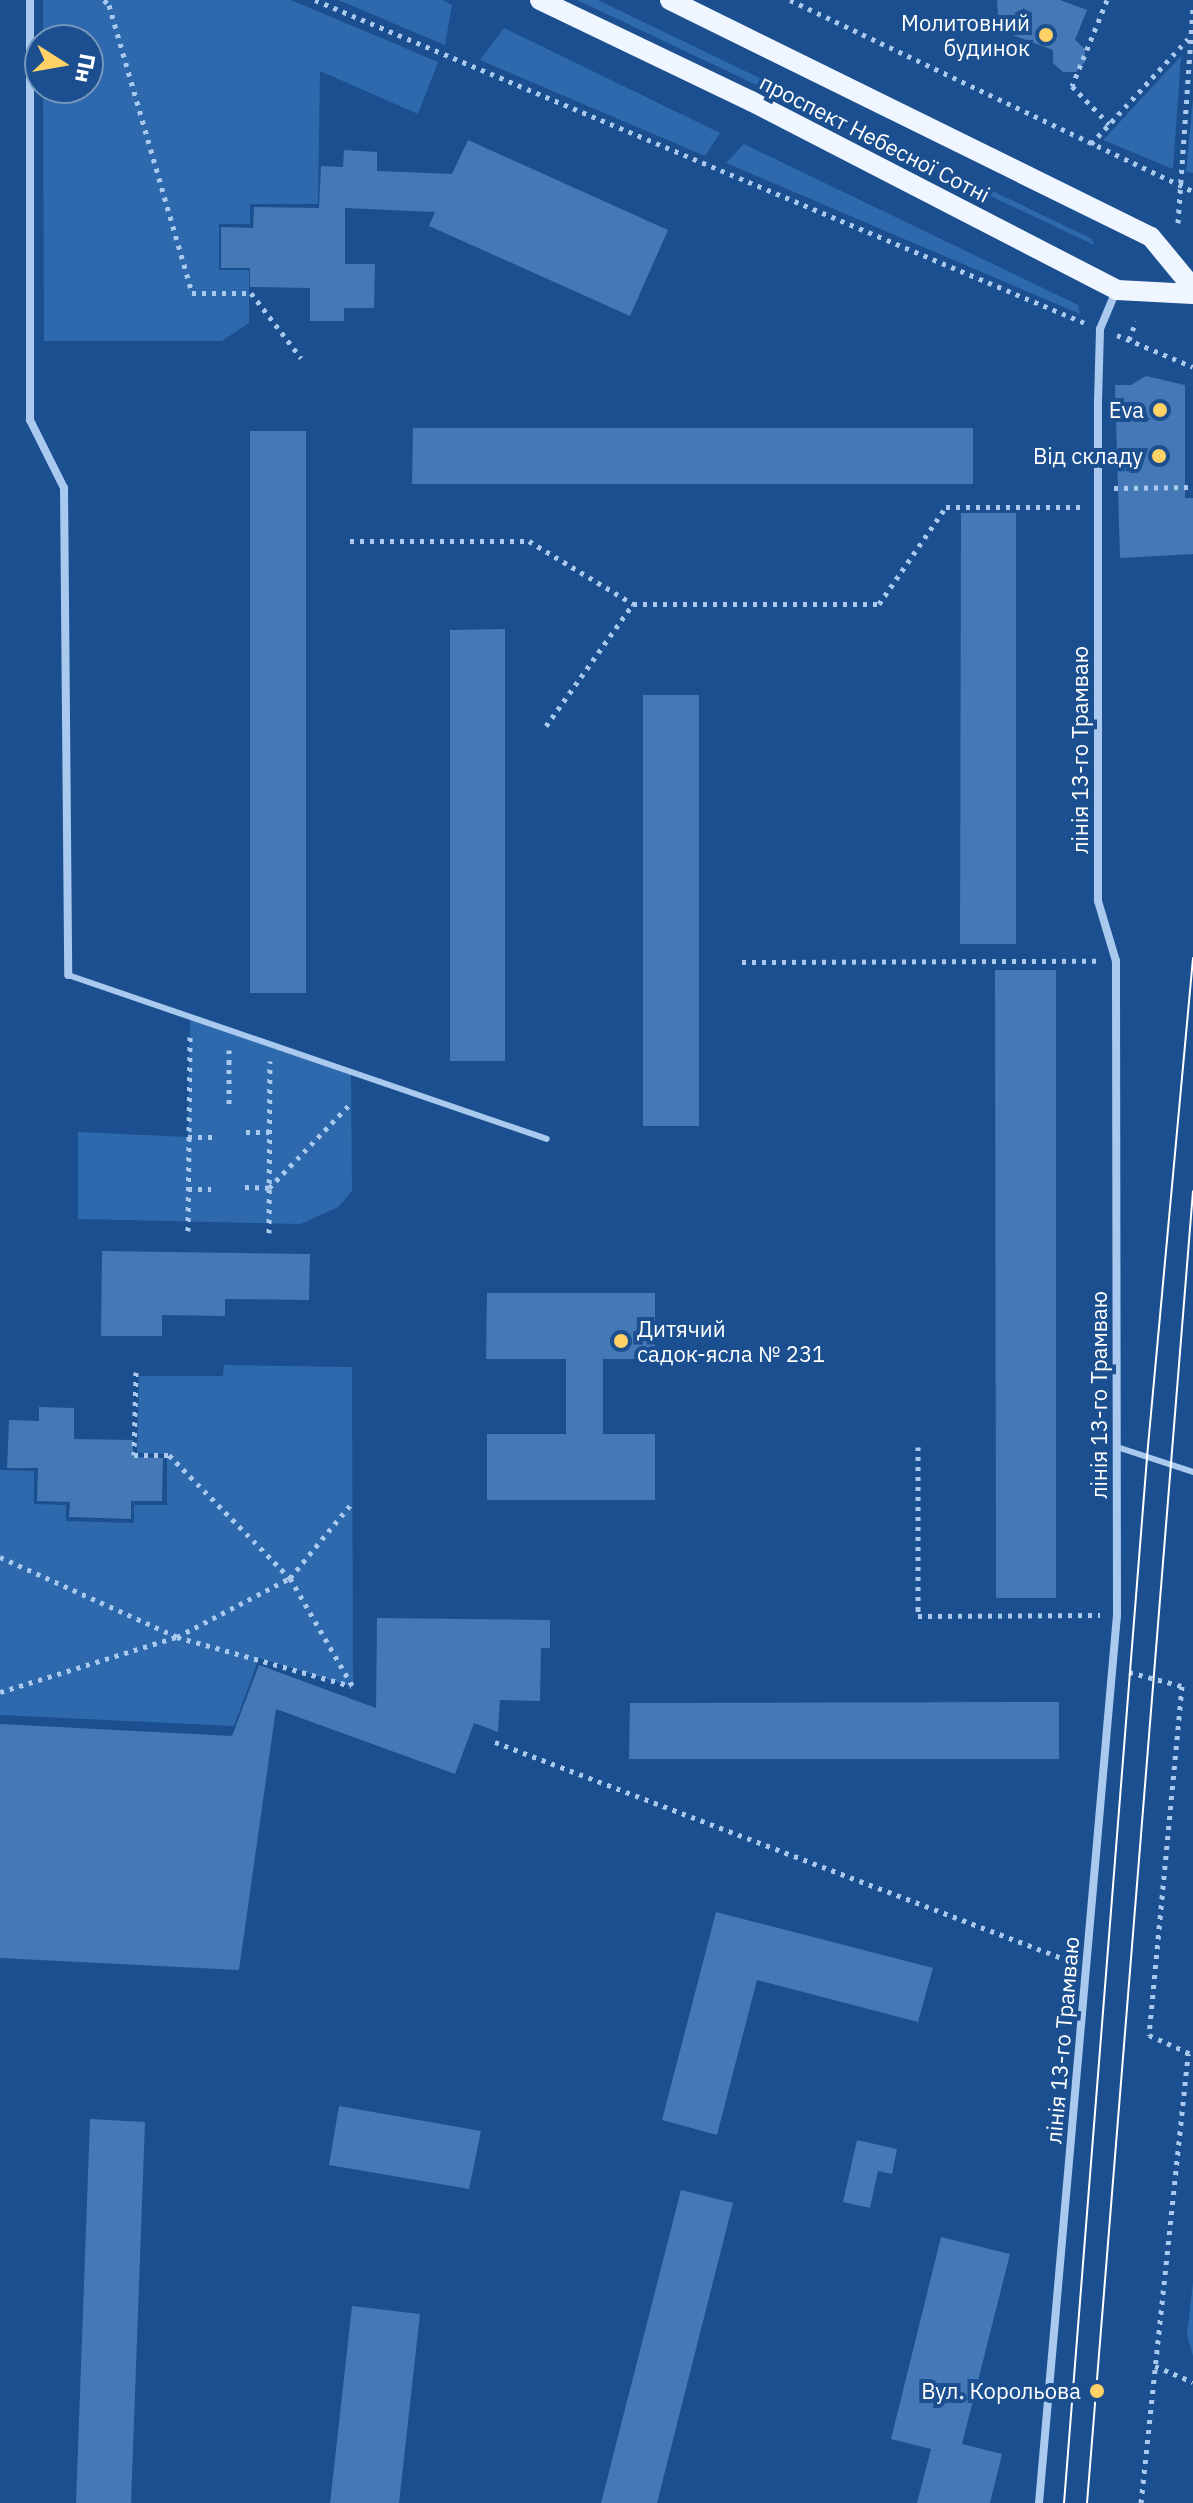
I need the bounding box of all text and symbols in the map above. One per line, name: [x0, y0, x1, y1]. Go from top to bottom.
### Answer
place label: Молитовний будинок: [901, 9, 1030, 60]
north arrow: [24, 24, 104, 104]
marker: Молитовний будинок: [1037, 26, 1055, 44]
text: Пн: [69, 51, 103, 85]
street label: проспект Небесної Сотні: [755, 68, 995, 208]
place label: Eva: [1109, 397, 1144, 423]
marker: Eva: [1151, 401, 1169, 419]
place label: Від складу: [1033, 443, 1143, 469]
marker: Від складу: [1150, 447, 1168, 465]
street label: лінія 13-го Трамваю: [1067, 646, 1093, 854]
street label: лінія 13-го Трамваю: [1086, 1291, 1112, 1499]
place label: Дитячий садок-ясла № 231: [637, 1315, 825, 1366]
marker: Дитячий садок-ясла № 231: [612, 1332, 630, 1350]
street label: лінія 13-го Трамваю: [1040, 1935, 1084, 2145]
place label: Вул. Корольова: [921, 2378, 1081, 2404]
marker: Вул. Корольова: [1088, 2382, 1106, 2400]

